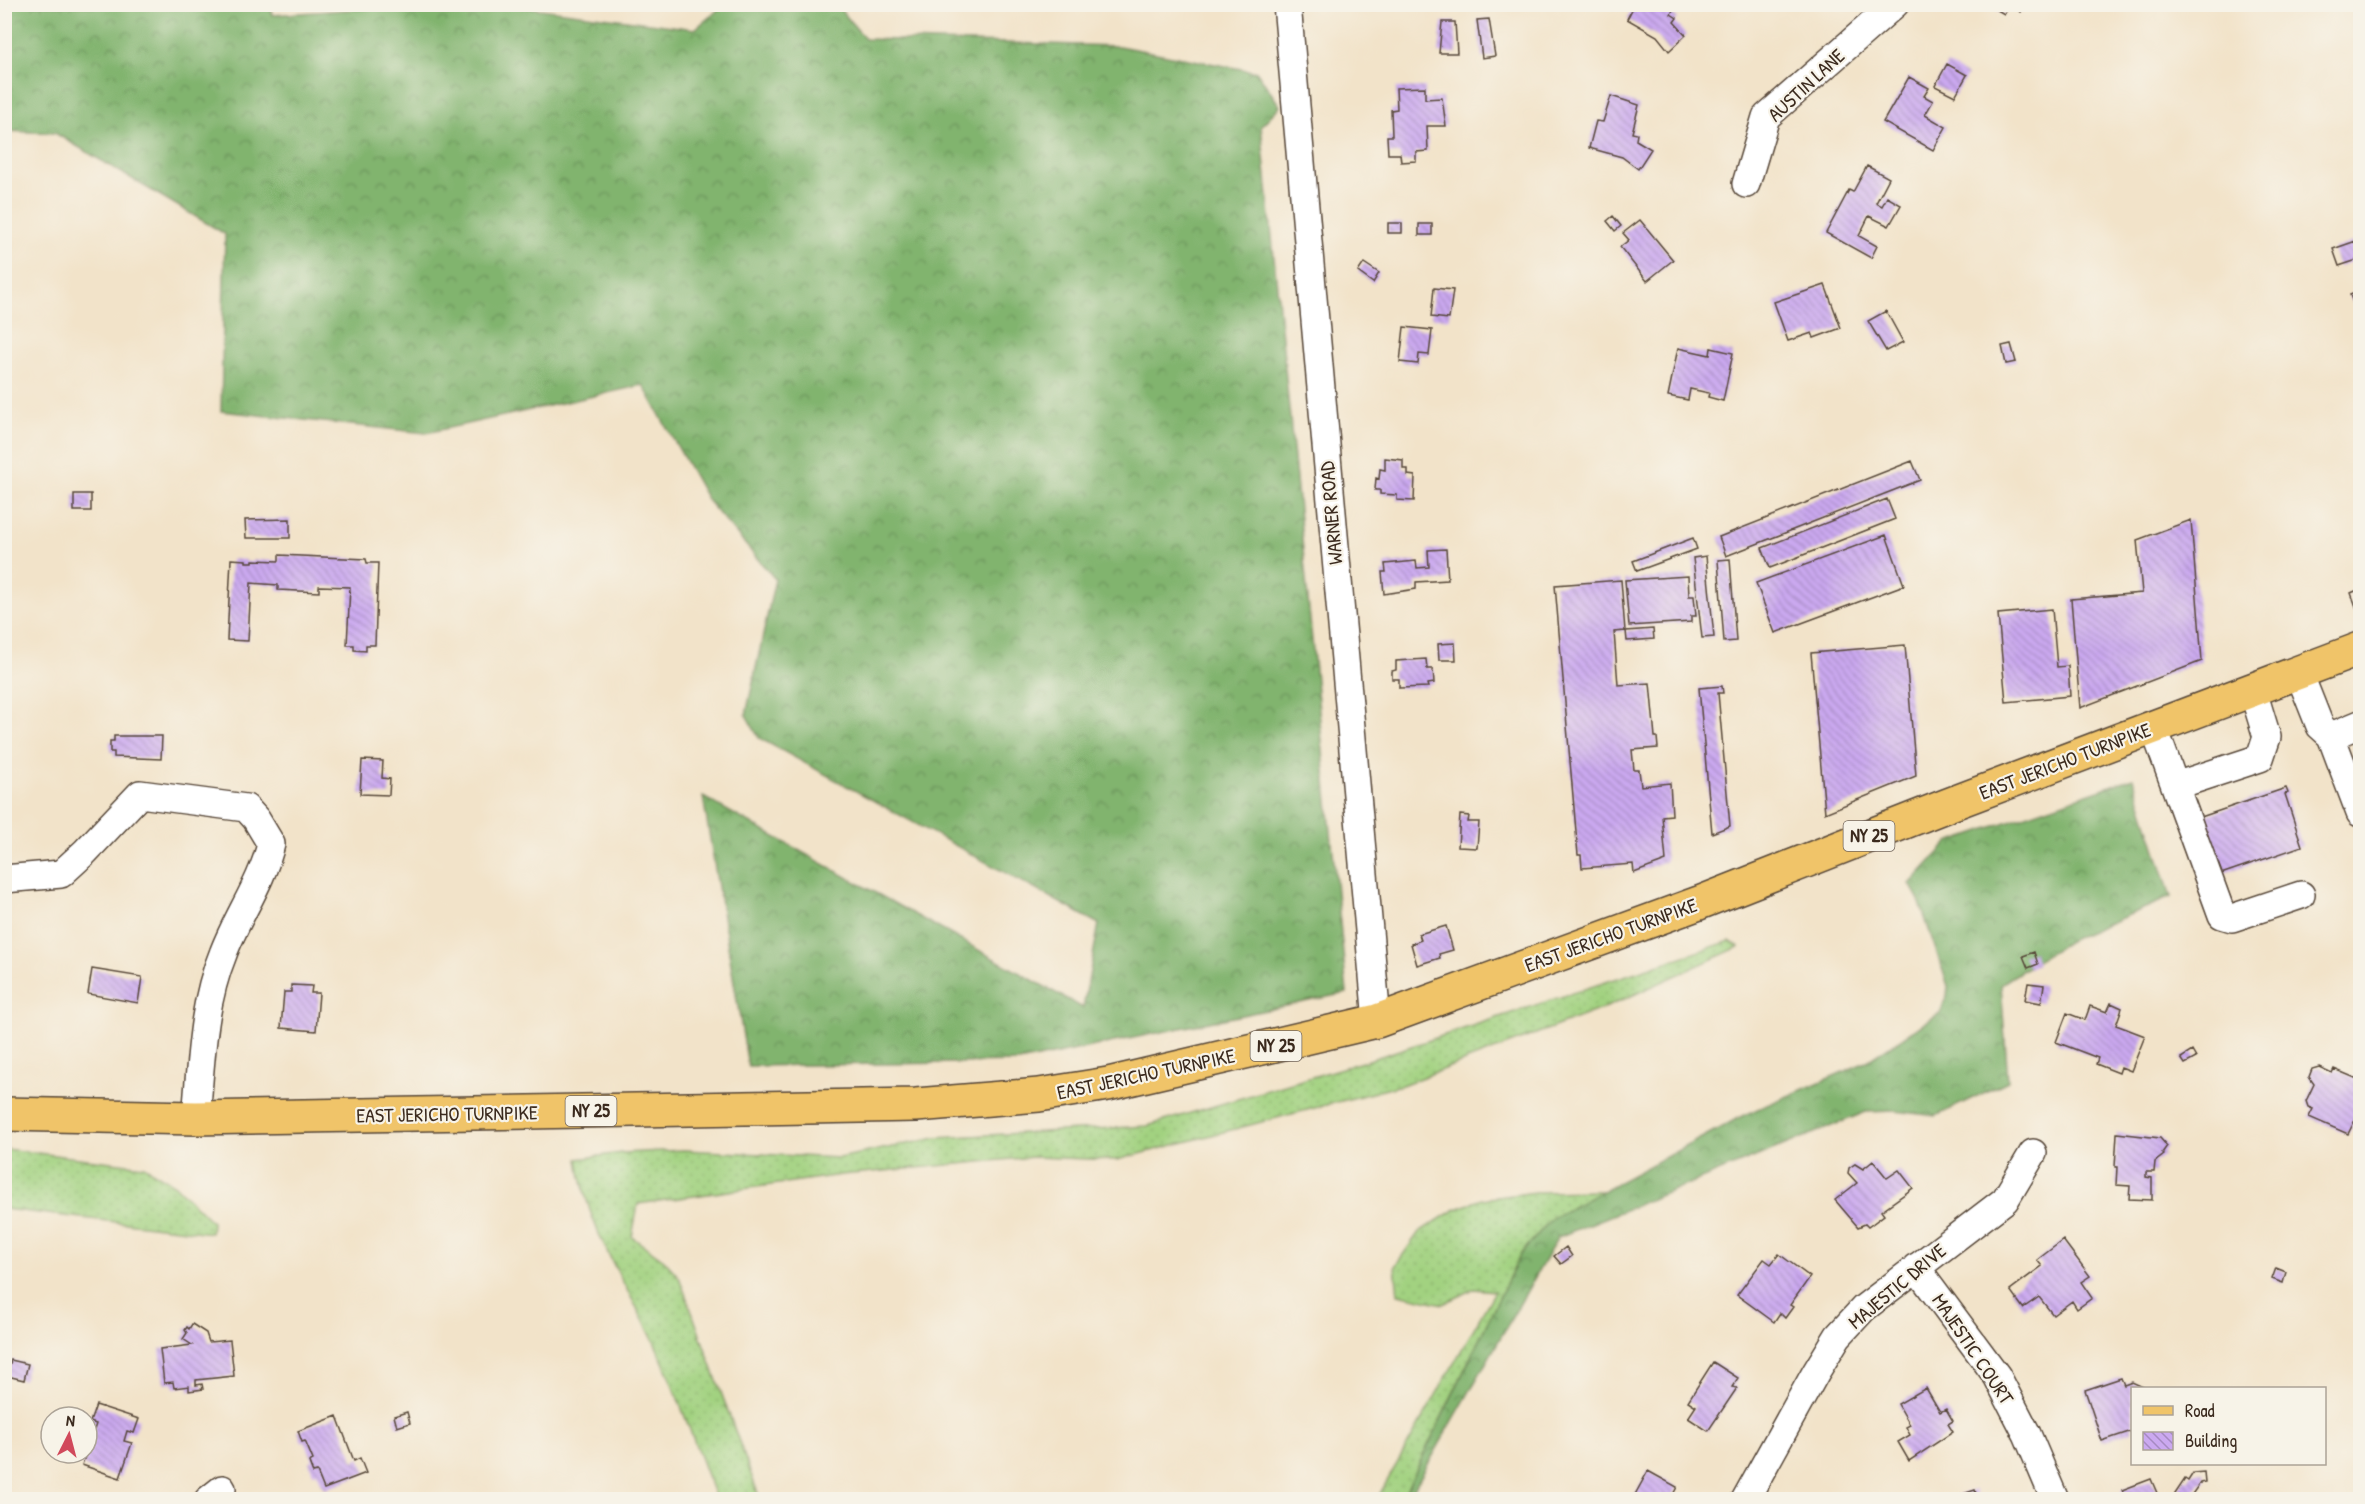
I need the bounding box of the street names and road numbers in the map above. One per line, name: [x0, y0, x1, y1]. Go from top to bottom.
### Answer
street label: AUSTIN LANE: [1761, 42, 1850, 127]
street label: WARNER ROAD: [1312, 460, 1348, 566]
street label: EAST JERICHO TURNPIKE: [1975, 715, 2155, 806]
road number: NY 25: [1844, 821, 1894, 851]
street label: EAST JERICHO TURNPIKE: [1521, 891, 1701, 978]
road number: NY 25: [1250, 1031, 1302, 1061]
street label: EAST JERICHO TURNPIKE: [1054, 1041, 1238, 1106]
road number: NY 25: [566, 1096, 616, 1126]
street label: EAST JERICHO TURNPIKE: [356, 1098, 538, 1129]
street label: MAJESTIC DRIVE: [1842, 1237, 1951, 1335]
street label: MAJESTIC COURT: [1926, 1288, 2021, 1410]

